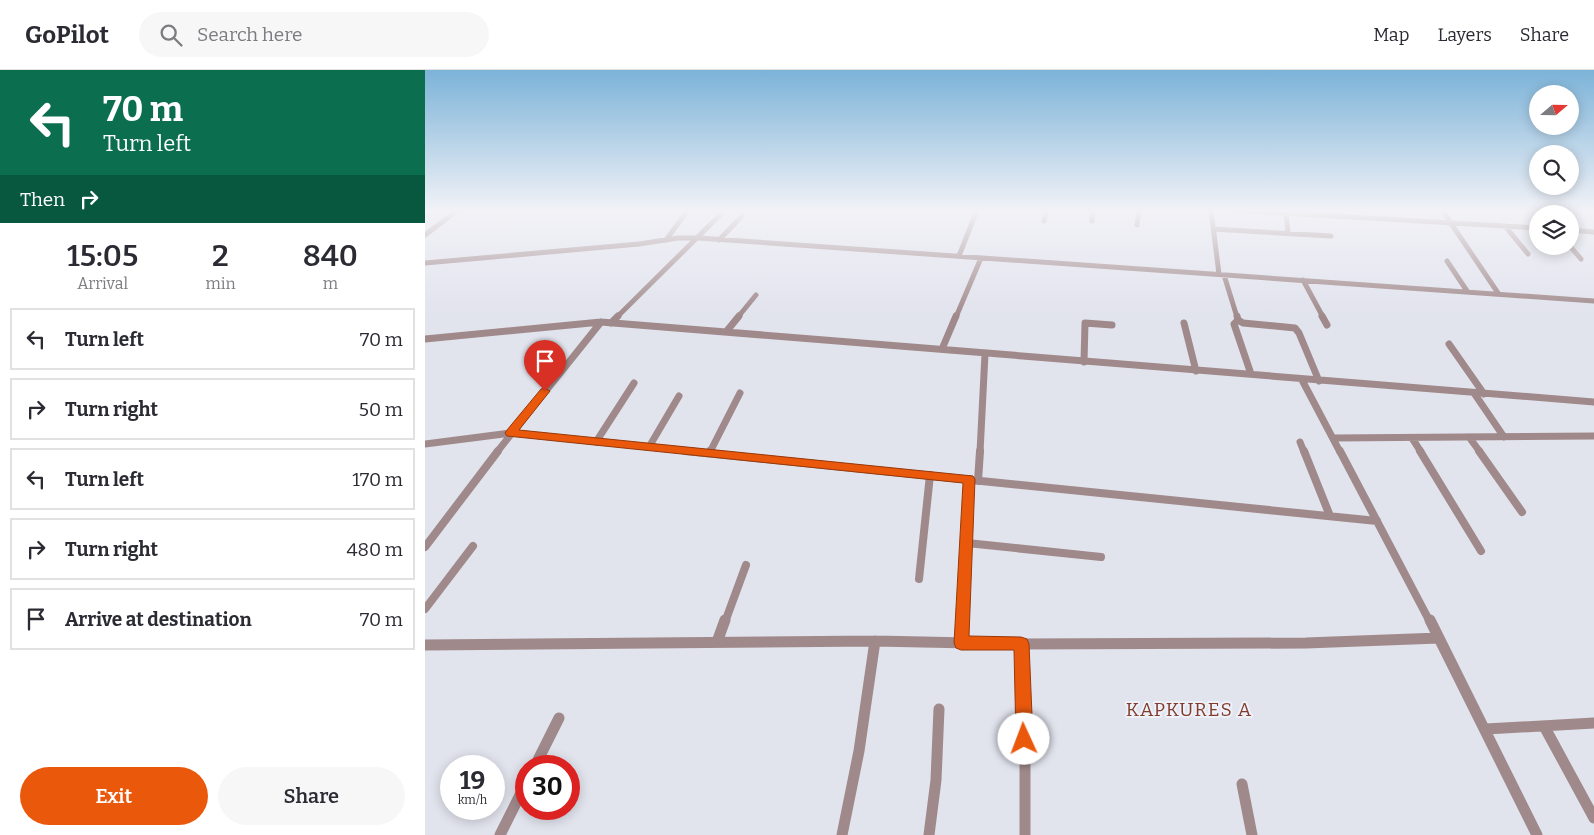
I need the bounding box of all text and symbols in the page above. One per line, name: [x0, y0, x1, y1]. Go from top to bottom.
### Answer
search box: [139, 12, 489, 57]
text: GoPilot: [25, 21, 109, 49]
icon: search: [157, 21, 185, 49]
text: Search here: [197, 23, 303, 46]
text: Map: [1373, 24, 1409, 46]
text: Layers: [1437, 24, 1492, 46]
text: Share: [1520, 24, 1569, 46]
north arrow: [1529, 85, 1579, 135]
map controls: [1529, 85, 1579, 255]
text: 70 m: [103, 88, 183, 130]
icon: left: [20, 90, 85, 155]
text: Turn left: [103, 130, 191, 157]
button: search: [1529, 145, 1579, 195]
icon: right: [75, 185, 103, 213]
text: Then: [20, 188, 65, 211]
button: layers: [1529, 205, 1579, 255]
text: 15:05: [67, 238, 138, 274]
text: 2: [212, 238, 229, 274]
text: 840: [303, 238, 358, 274]
text: Arrival: [77, 274, 128, 293]
text: min: [205, 274, 236, 293]
text: m: [323, 274, 338, 293]
icon: left: [22, 325, 50, 353]
text: Turn left: [65, 328, 144, 351]
text: 70 m: [360, 328, 403, 351]
pin: [524, 340, 566, 391]
icon: arrive: [531, 347, 559, 375]
icon: right: [22, 395, 50, 423]
text: Turn right: [65, 398, 158, 421]
text: 50 m: [359, 398, 403, 421]
icon: left: [22, 465, 50, 493]
text: Turn left: [65, 468, 144, 491]
text: 170 m: [352, 468, 403, 491]
icon: right: [22, 535, 50, 563]
text: Turn right: [65, 538, 158, 561]
text: 480 m: [346, 538, 403, 561]
icon: arrive: [22, 605, 50, 633]
text: Arrive at destination: [65, 608, 252, 631]
text: 70 m: [360, 608, 403, 631]
district label: KAPKURES A: [1126, 698, 1252, 721]
position arrow: [997, 712, 1049, 764]
speed limit sign: 30: [515, 755, 580, 820]
text: 19: [460, 766, 485, 796]
button: Exit: [20, 767, 208, 825]
button: Share: [218, 767, 405, 825]
text: km/h: [458, 793, 487, 807]

